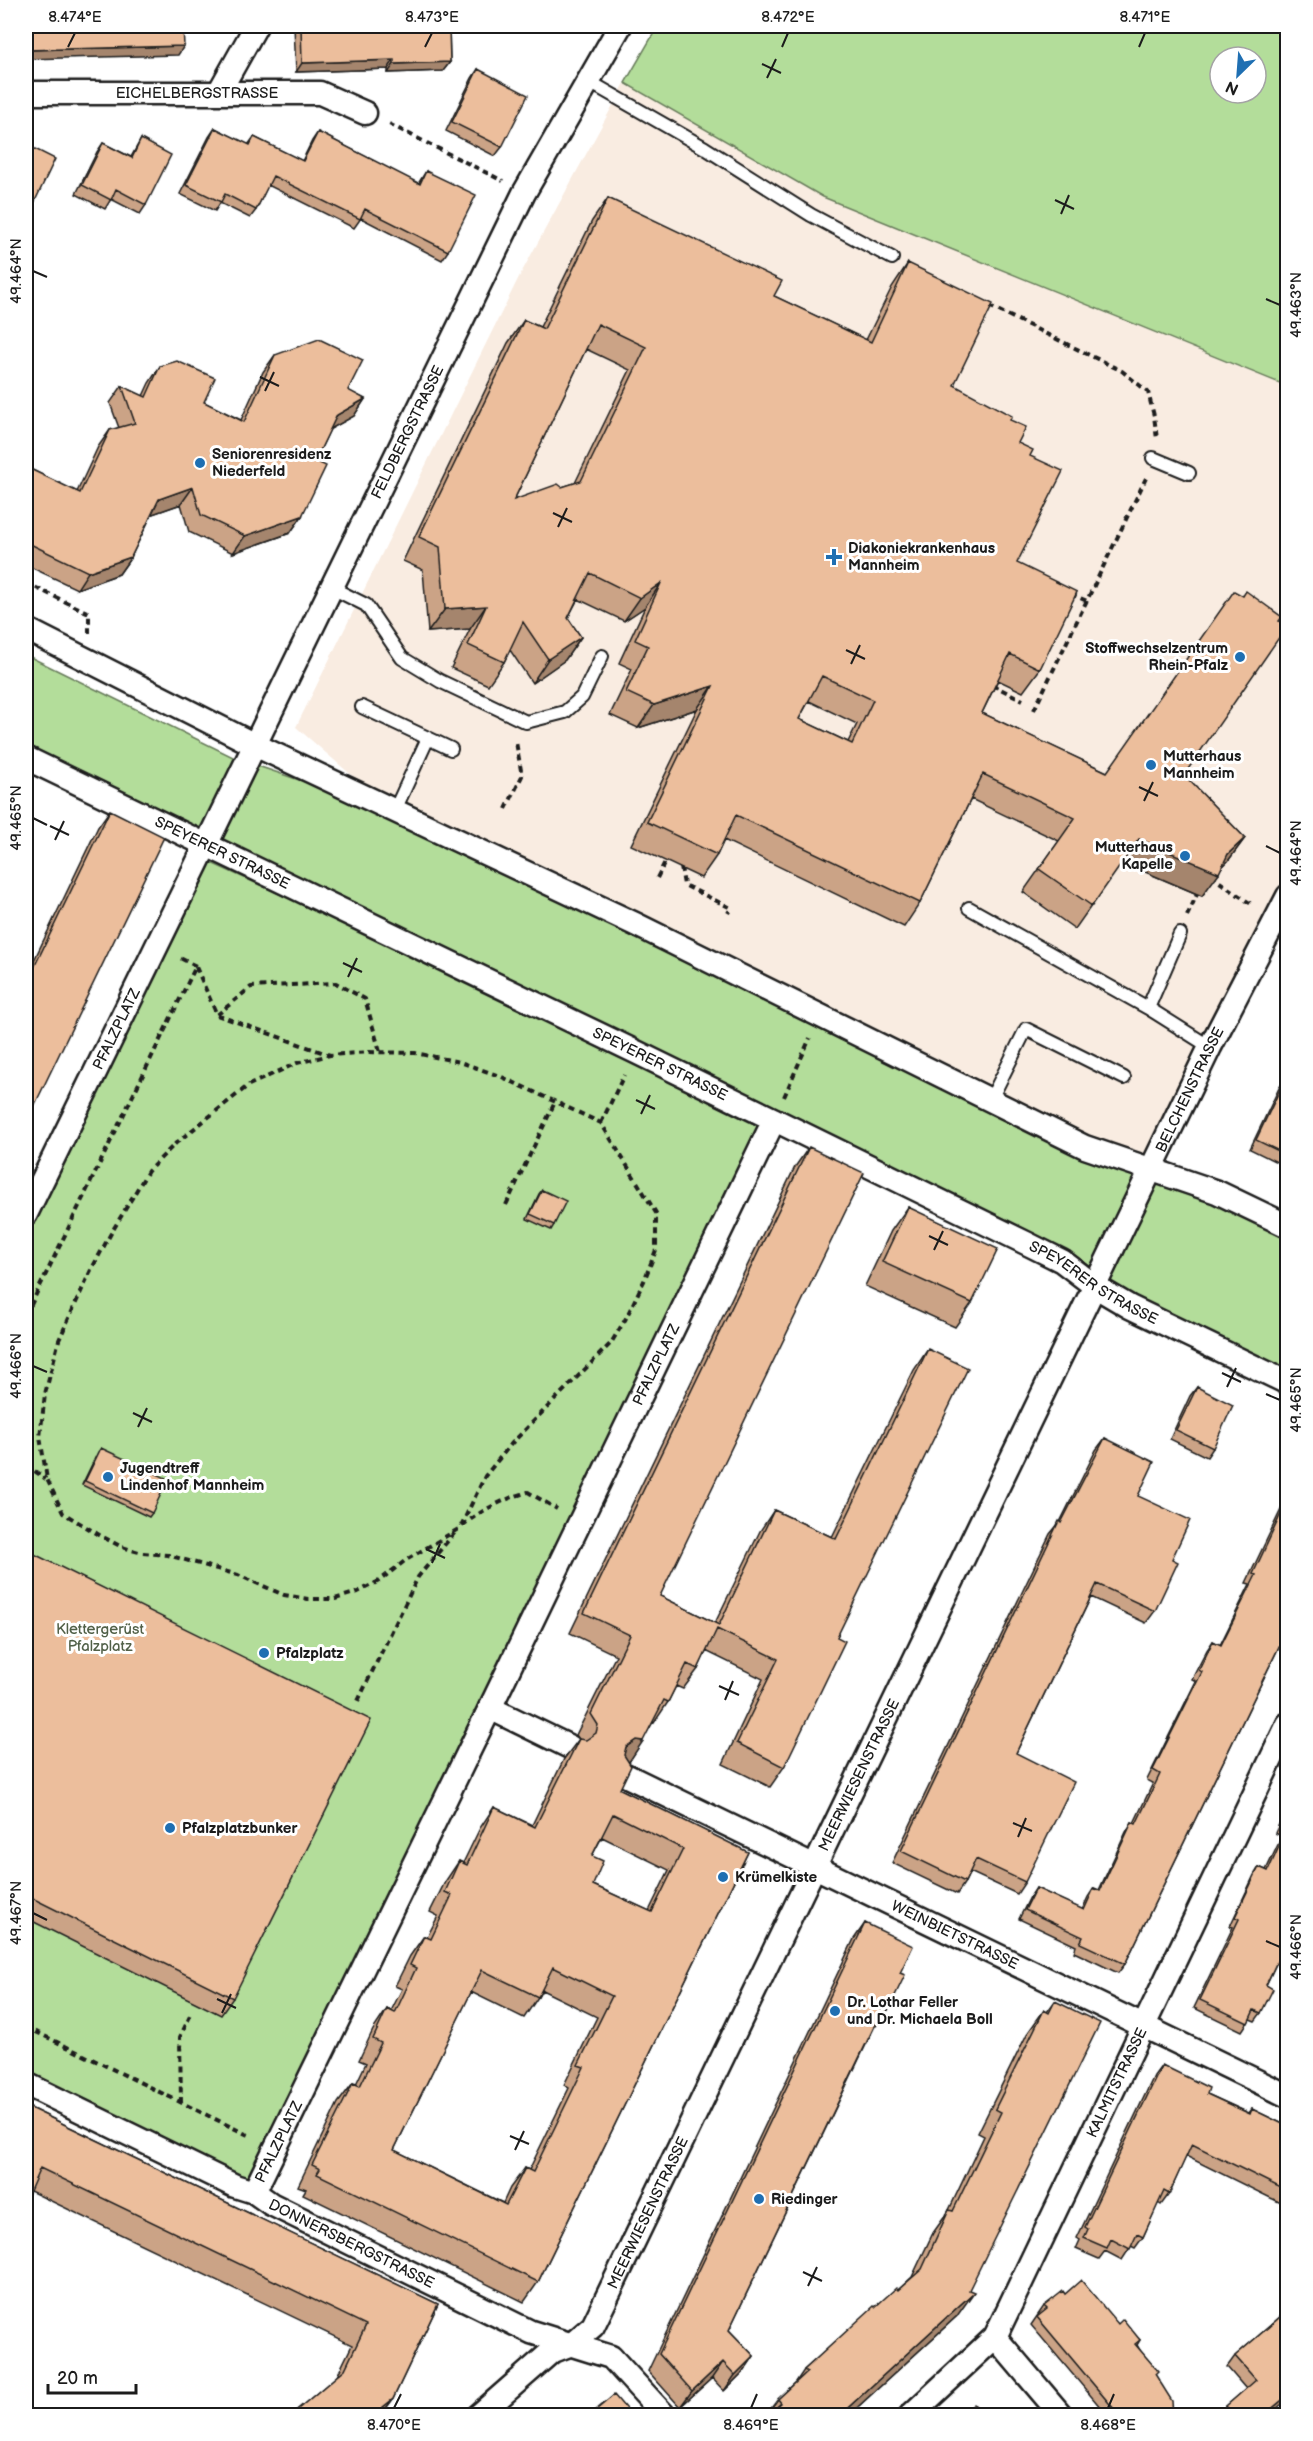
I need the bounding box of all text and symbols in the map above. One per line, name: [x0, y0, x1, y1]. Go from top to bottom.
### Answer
text: 8.474°E: [48, 8, 102, 27]
text: 8.473°E: [405, 8, 459, 27]
text: 8.472°E: [761, 8, 815, 27]
text: 8.471°E: [1120, 8, 1171, 27]
north arrow: [1208, 45, 1268, 105]
text: N: [1223, 76, 1242, 98]
street label: EICHELBERGSTRASSE: [116, 84, 278, 103]
text: 49.464°N: [7, 238, 26, 304]
text: 49.463°N: [1287, 272, 1306, 338]
street label: FELDBERGSTRASSE: [367, 362, 448, 502]
place label: Seniorenresidenz Niederfeld: [212, 445, 332, 481]
marker: Seniorenresidenz Niederfeld: [193, 456, 207, 470]
place label: Diakoniekrankenhaus Mannheim: [848, 539, 995, 575]
marker: Diakoniekrankenhaus Mannheim: [825, 548, 843, 566]
place label: Stoffwechselzentrum Rhein-Pfalz: [1085, 639, 1229, 675]
marker: Stoffwechselzentrum Rhein-Pfalz: [1233, 650, 1247, 664]
place label: Mutterhaus Mannheim: [1163, 747, 1241, 783]
marker: Mutterhaus Mannheim: [1144, 758, 1158, 772]
text: 49.465°N: [7, 785, 26, 851]
street label: SPEYERER STRASSE: [151, 812, 293, 894]
text: 49.464°N: [1287, 820, 1306, 886]
place label: Mutterhaus Kapelle: [1095, 838, 1173, 874]
marker: Mutterhaus Kapelle: [1178, 849, 1192, 863]
street label: PFALZPLATZ: [89, 984, 145, 1073]
street label: SPEYERER STRASSE: [589, 1023, 731, 1105]
street label: BELCHENSTRASSE: [1152, 1024, 1229, 1156]
street label: SPEYERER STRASSE: [1026, 1237, 1161, 1329]
street label: PFALZPLATZ: [629, 1320, 685, 1409]
text: 49.466°N: [7, 1333, 26, 1399]
text: 49.465°N: [1287, 1367, 1306, 1433]
place label: Jugendtreff Lindenhof Mannheim: [120, 1459, 264, 1495]
marker: Jugendtreff Lindenhof Mannheim: [101, 1470, 115, 1484]
park label: Klettergerüst Pfalzplatz: [56, 1620, 144, 1656]
place label: Pfalzplatz: [276, 1644, 344, 1663]
marker: Pfalzplatz: [257, 1646, 271, 1660]
street label: MEERWIESENSTRASSE: [815, 1696, 904, 1854]
place label: Pfalzplatzbunker: [182, 1819, 298, 1838]
marker: Pfalzplatzbunker: [163, 1821, 177, 1835]
place label: Krümelkiste: [735, 1868, 817, 1887]
marker: Krümelkiste: [716, 1870, 730, 1884]
text: 49.467°N: [7, 1881, 26, 1945]
street label: WEINBIETSTRASSE: [888, 1896, 1022, 1974]
text: 49.466°N: [1287, 1914, 1306, 1980]
place label: Dr. Lothar Feller und Dr. Michaela Boll: [847, 1993, 993, 2029]
marker: Dr. Lothar Feller und Dr. Michaela Boll: [828, 2004, 842, 2018]
street label: KALMITSTRASSE: [1083, 2025, 1152, 2141]
street label: PFALZPLATZ: [251, 2097, 307, 2186]
street label: MEERWIESENSTRASSE: [603, 2134, 693, 2292]
place label: Riedinger: [771, 2190, 839, 2209]
marker: Riedinger: [752, 2192, 766, 2206]
street label: DONNERSBERGSTRASSE: [265, 2195, 437, 2293]
scale bar: [48, 2357, 136, 2395]
text: 20 m: [57, 2368, 98, 2389]
text: 8.470°E: [367, 2416, 421, 2435]
text: 8.469°E: [723, 2416, 779, 2435]
text: 8.468°E: [1080, 2416, 1136, 2435]

